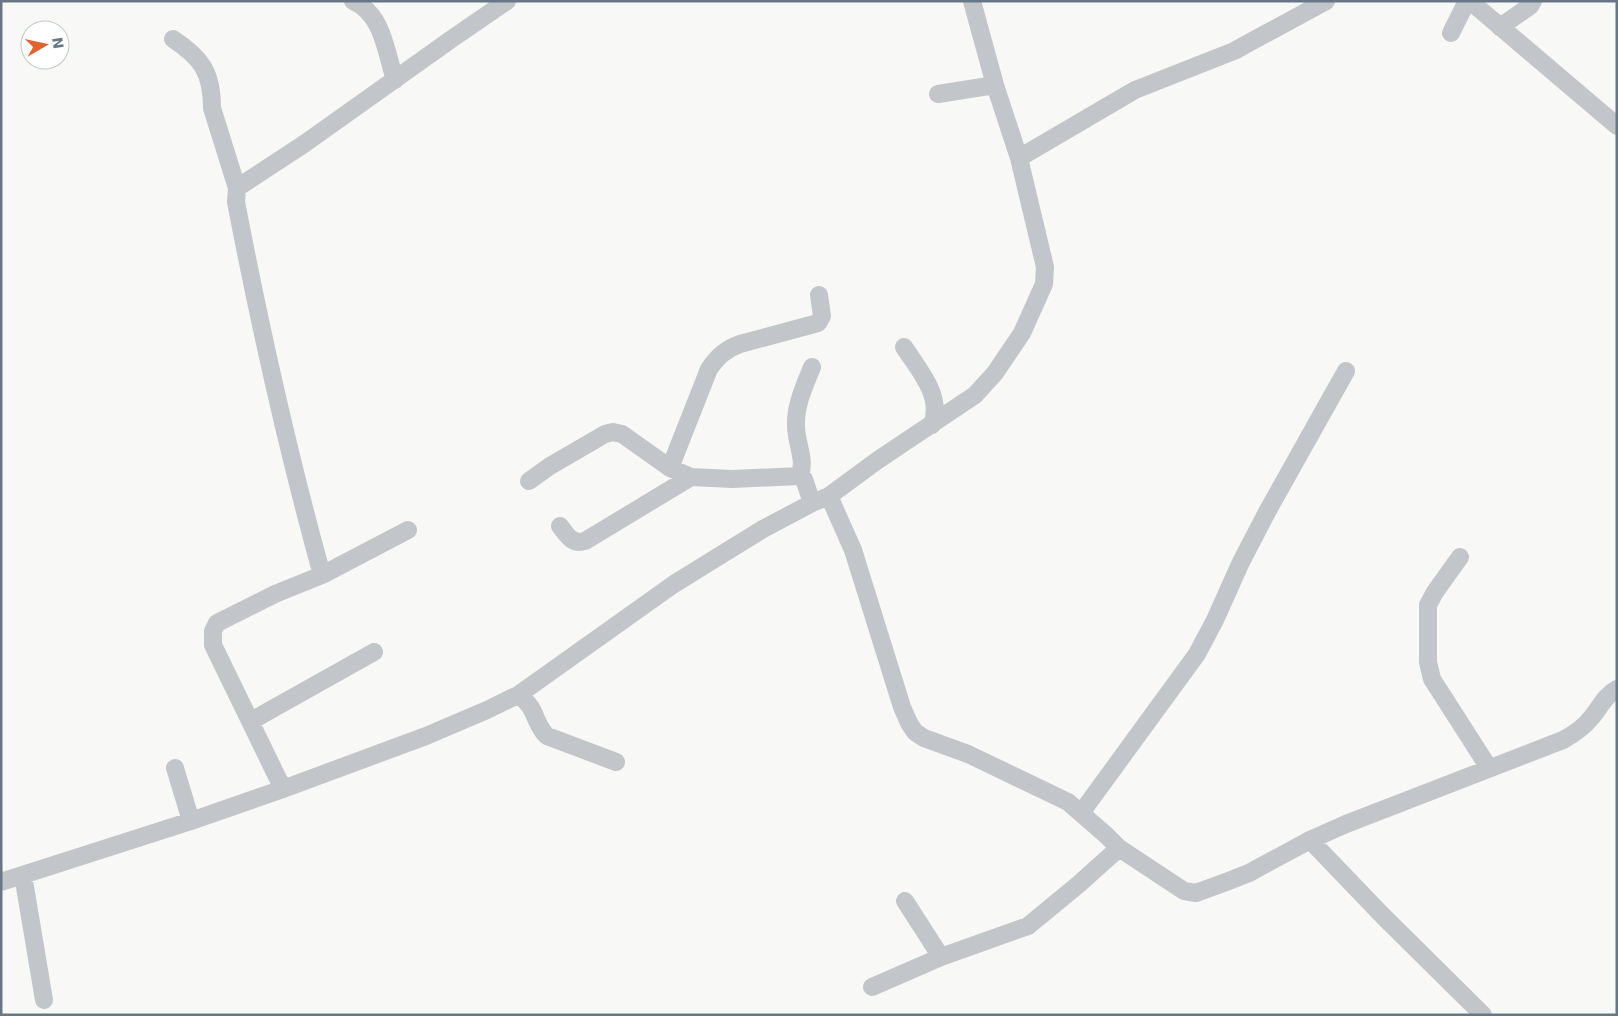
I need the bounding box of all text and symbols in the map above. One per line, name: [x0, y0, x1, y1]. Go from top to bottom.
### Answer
north arrow: [20, 20, 70, 70]
text: N: [49, 36, 67, 50]

